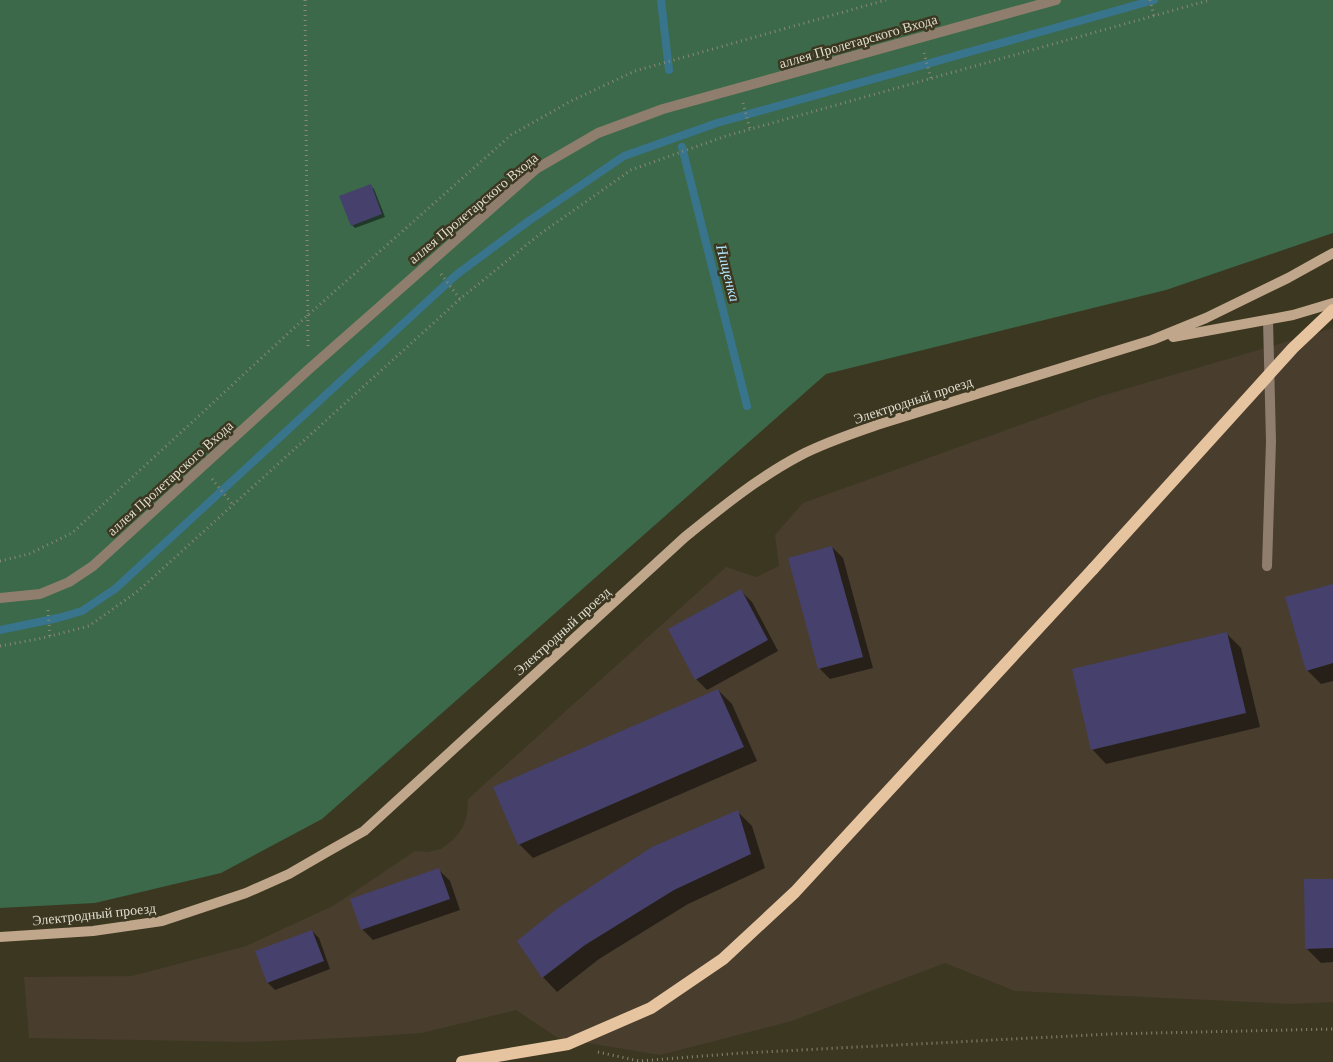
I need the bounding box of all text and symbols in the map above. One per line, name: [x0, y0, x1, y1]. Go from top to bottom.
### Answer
street label: аллея Пролетарского Входа: [777, 11, 940, 71]
street label: аллея Пролетарского Входа: [406, 149, 542, 267]
water label: Нищенка: [713, 242, 743, 303]
street label: Электродный проезд: [852, 374, 975, 427]
street label: аллея Пролетарского Входа: [104, 417, 237, 539]
street label: Электродный проезд: [511, 584, 614, 679]
street label: Электродный проезд: [31, 901, 157, 928]

